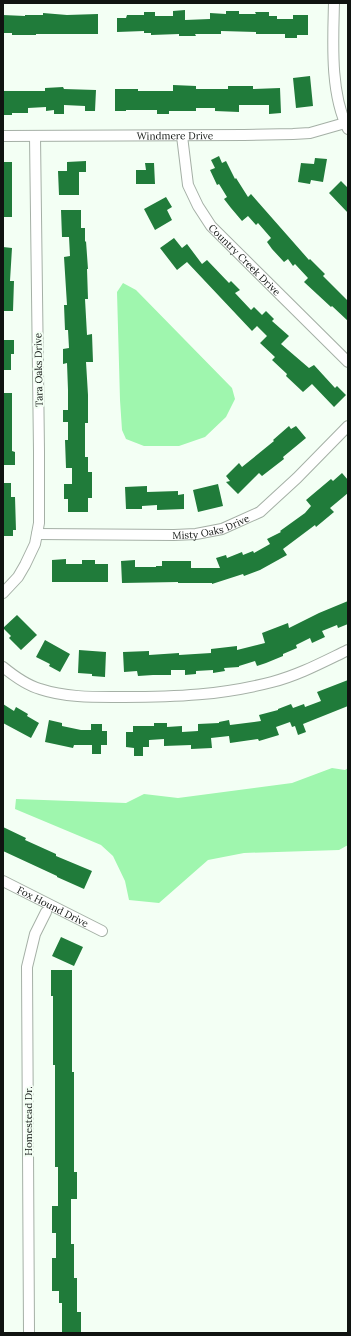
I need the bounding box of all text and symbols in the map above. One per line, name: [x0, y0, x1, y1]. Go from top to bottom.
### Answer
street label: Windmere Drive: [137, 129, 214, 142]
street label: Country Creek Drive: [206, 221, 284, 299]
street label: Tara Oaks Drive: [31, 332, 46, 407]
street label: Misty Oaks Drive: [172, 511, 252, 542]
street label: Fox Hound Drive: [15, 883, 91, 930]
street label: Homestead Dr.: [22, 1086, 35, 1156]

